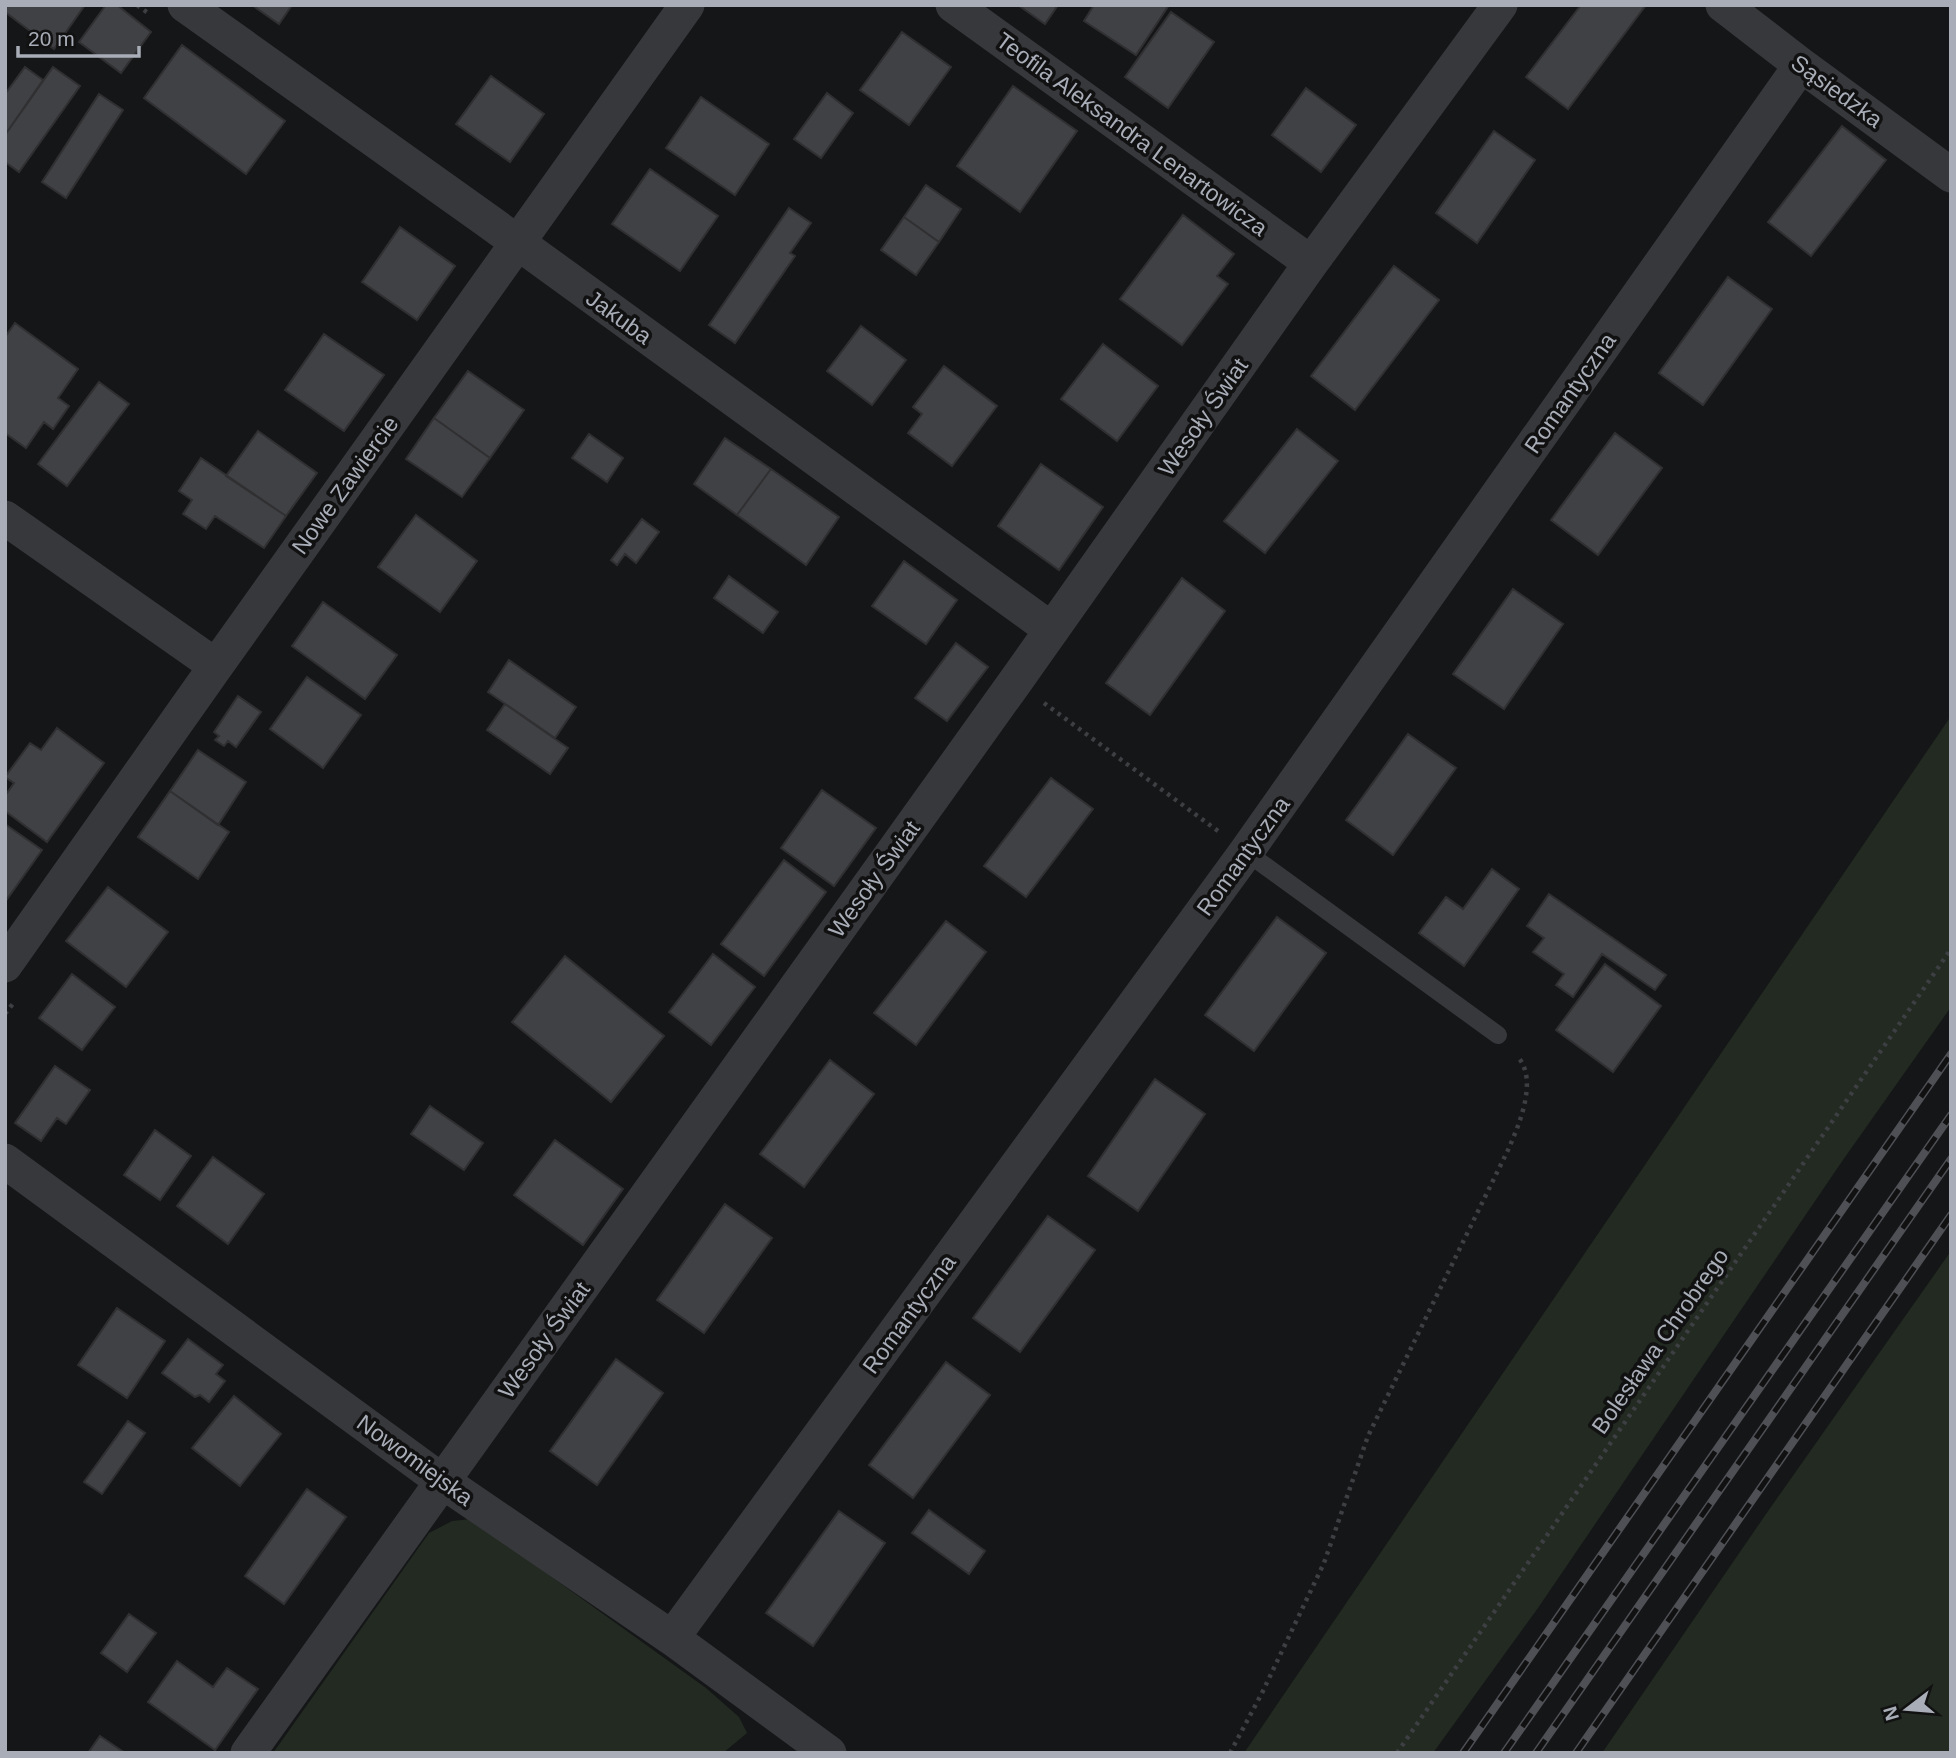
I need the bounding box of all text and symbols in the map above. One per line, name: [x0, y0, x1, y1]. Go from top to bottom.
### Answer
scale bar: [18, 14, 138, 58]
text: 20 m: [28, 27, 75, 50]
street label: Teofila Aleksandra Lenartowicza: [991, 27, 1273, 241]
street label: Sąsiedzka: [1786, 49, 1888, 133]
street label: Jakuba: [581, 285, 657, 349]
street label: Romantyczna: [1519, 328, 1621, 458]
street label: Wesoły Świat: [1152, 352, 1253, 481]
street label: Nowe Zawiercie: [286, 411, 404, 559]
street label: Romantyczna: [1191, 791, 1295, 921]
street label: Wesoły Świat: [822, 815, 925, 942]
street label: Bolesława Chrobrego: [1586, 1243, 1734, 1439]
street label: Romantyczna: [857, 1249, 961, 1379]
street label: Wesoły Świat: [492, 1276, 595, 1403]
street label: Nowomiejska: [352, 1409, 478, 1511]
north arrow: [1872, 1674, 1942, 1744]
text: N: [1879, 1704, 1903, 1723]

